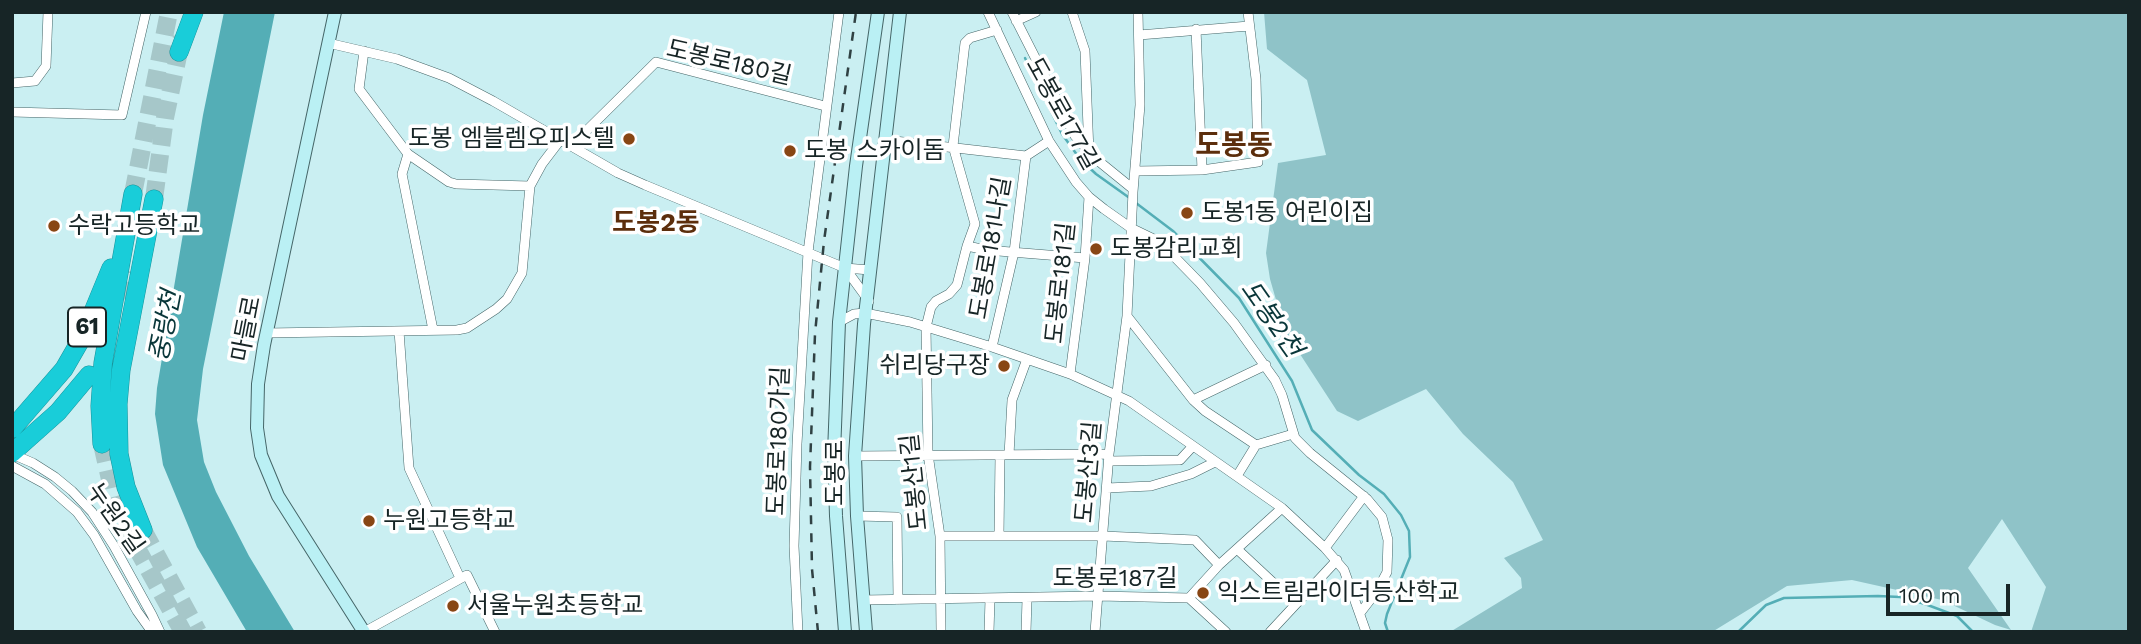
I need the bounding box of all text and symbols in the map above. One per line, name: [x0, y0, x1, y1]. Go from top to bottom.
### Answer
street label: 도봉로180길: [664, 35, 794, 91]
street label: 도봉로177길: [1019, 53, 1105, 175]
place label: 도봉 엠블렘오피스텔: [408, 125, 615, 153]
district label: 도봉동: [1195, 129, 1273, 163]
marker: 도봉 엠블렘오피스텔: [621, 131, 637, 147]
place label: 도봉 스카이돔: [804, 137, 945, 165]
marker: 도봉 스카이돔: [782, 143, 798, 159]
street label: 도봉로181나길: [964, 175, 1018, 321]
place label: 도봉1동 어린이집: [1201, 199, 1373, 227]
marker: 도봉1동 어린이집: [1179, 205, 1195, 221]
district label: 도봉2동: [612, 207, 700, 239]
place label: 수락고등학교: [68, 212, 200, 240]
marker: 수락고등학교: [46, 218, 62, 234]
street label: 도봉로181길: [1040, 221, 1082, 345]
place label: 도봉감리교회: [1110, 235, 1242, 263]
marker: 도봉감리교회: [1088, 241, 1104, 257]
water label: 도봉2천: [1233, 275, 1309, 363]
water label: 중랑천: [144, 288, 188, 364]
street label: 마들로: [227, 294, 267, 364]
road number: 61: [68, 308, 106, 346]
place label: 쉬리당구장: [880, 352, 990, 380]
marker: 쉬리당구장: [996, 358, 1012, 374]
street label: 도봉로180가길: [762, 366, 796, 516]
street label: 도봉산3길: [1070, 420, 1108, 524]
street label: 도봉산1길: [896, 432, 934, 532]
street label: 도봉로: [822, 440, 850, 506]
street label: 누원2길: [80, 478, 150, 560]
place label: 누원고등학교: [383, 507, 515, 535]
marker: 누원고등학교: [361, 513, 377, 529]
street label: 도봉로187길: [1053, 565, 1177, 593]
scale bar: [1889, 570, 2013, 614]
place label: 익스트림라이더등산학교: [1217, 579, 1460, 607]
text: 100 m: [1899, 583, 1961, 608]
marker: 익스트림라이더등산학교: [1195, 585, 1211, 601]
place label: 서울누원초등학교: [467, 592, 644, 620]
marker: 서울누원초등학교: [445, 598, 461, 614]

